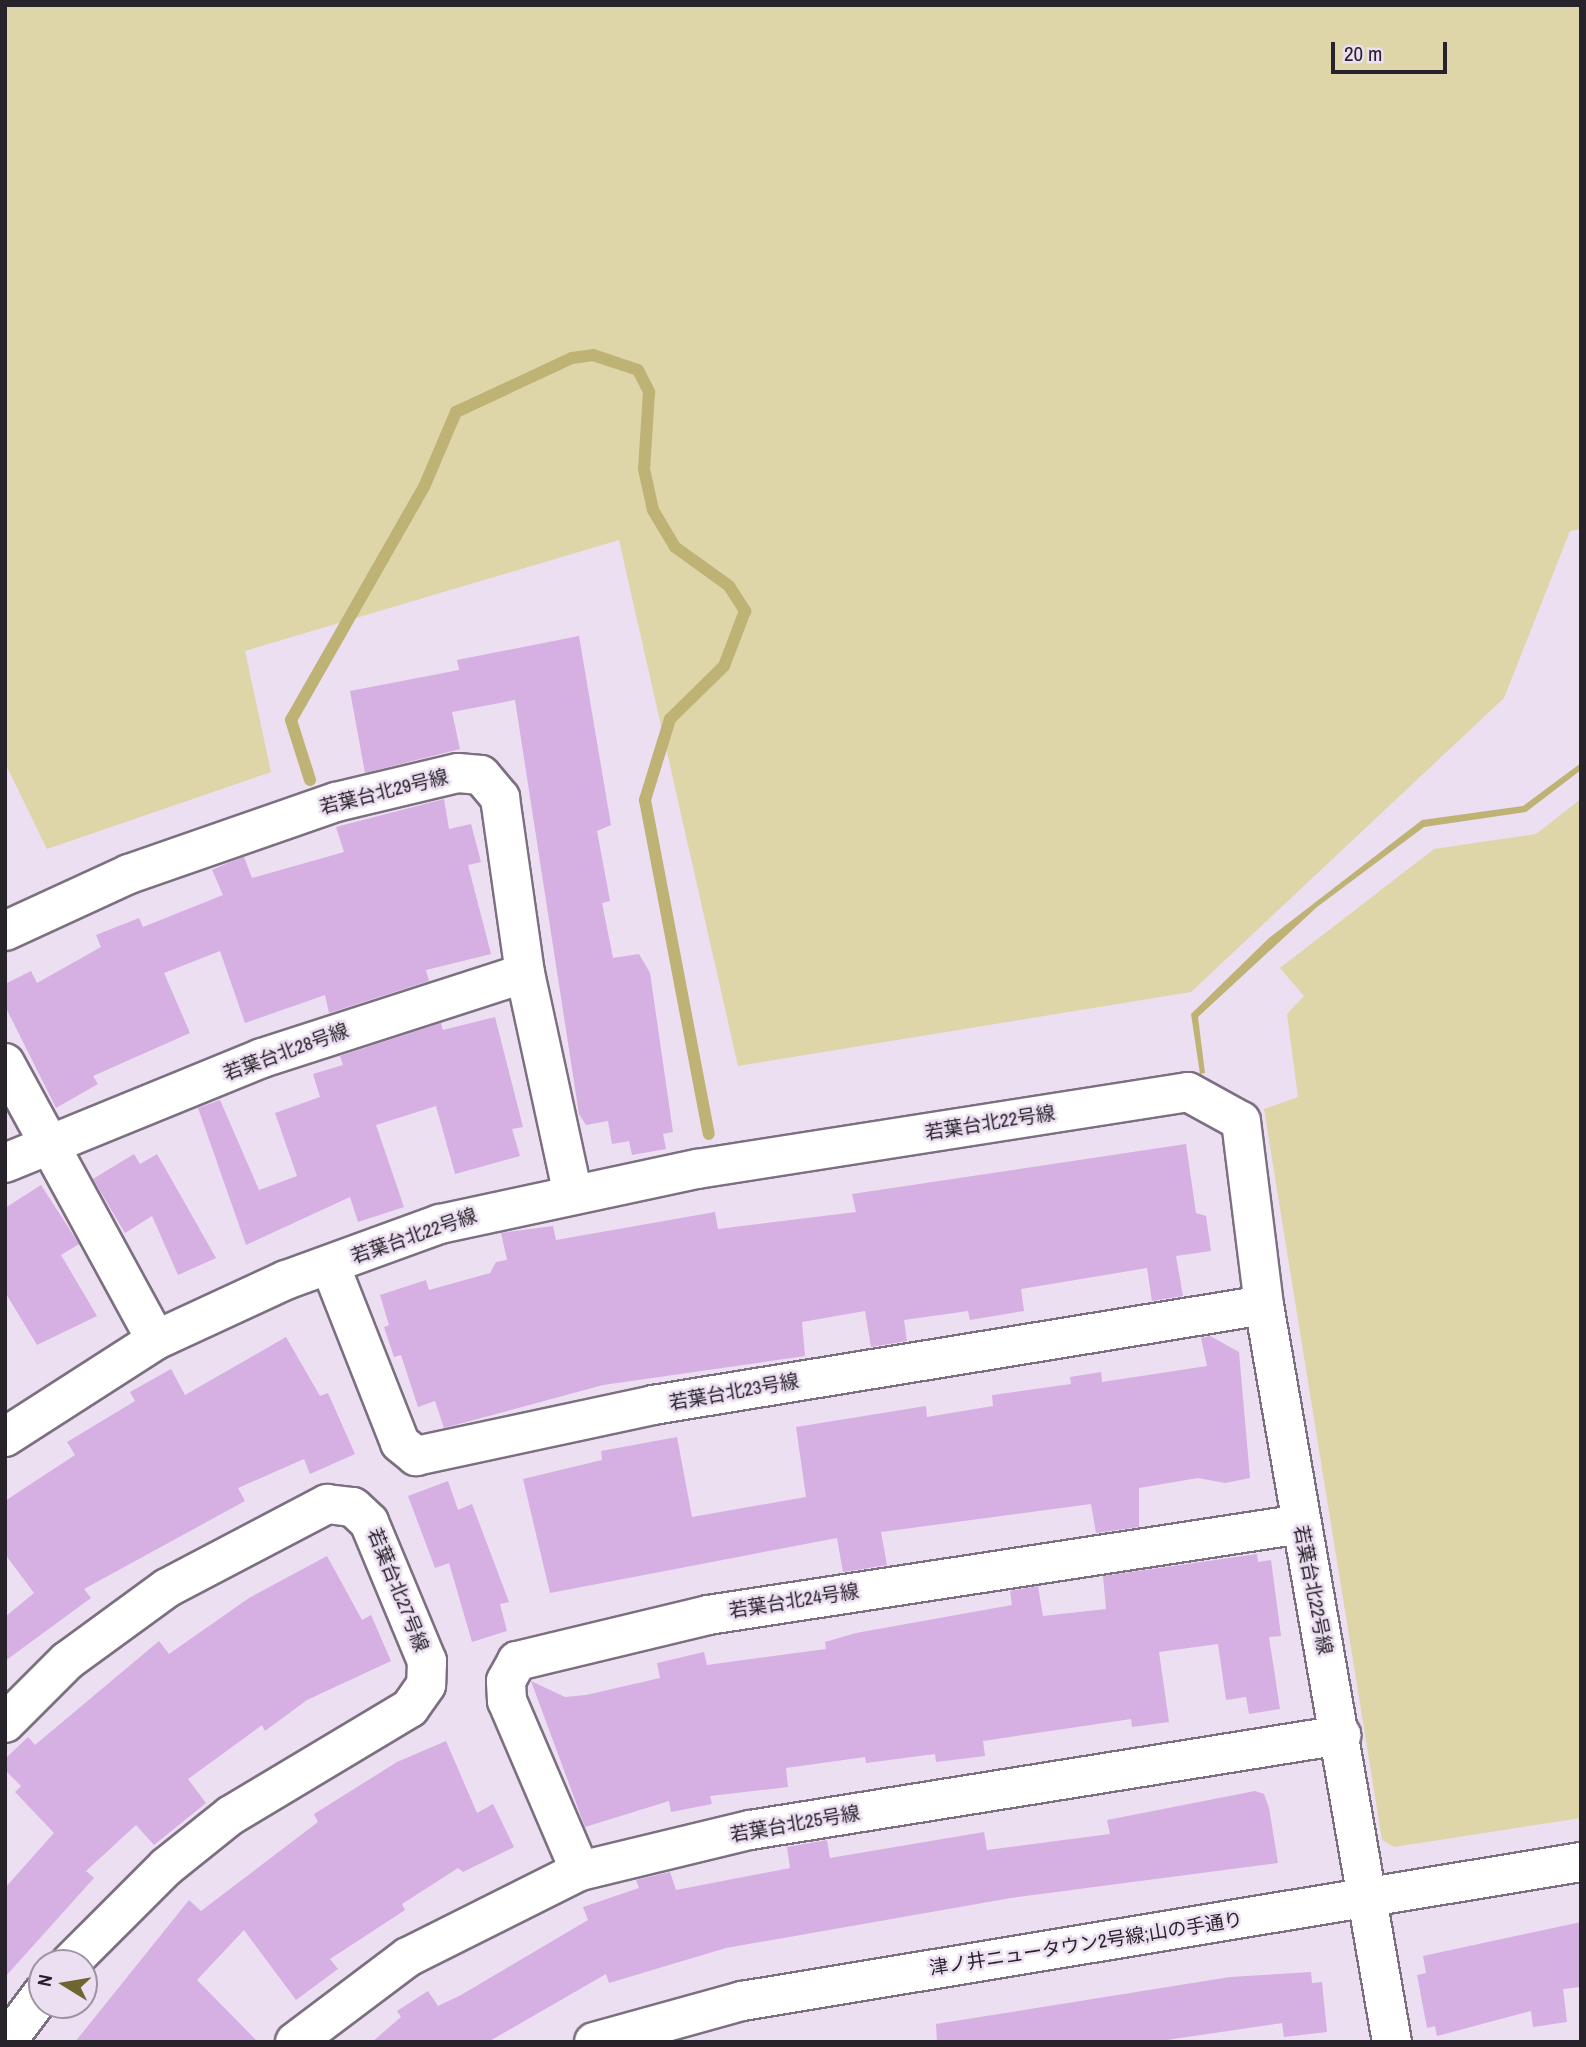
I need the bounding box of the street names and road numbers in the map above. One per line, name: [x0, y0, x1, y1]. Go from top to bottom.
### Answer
street label: 若葉台北29号線: [318, 765, 450, 819]
street label: 若葉台北28号線: [220, 1019, 352, 1085]
street label: 若葉台北22号線: [923, 1101, 1057, 1145]
street label: 若葉台北22号線: [348, 1204, 480, 1268]
street label: 若葉台北23号線: [667, 1369, 801, 1415]
street label: 若葉台北22号線: [1289, 1523, 1337, 1657]
street label: 若葉台北27号線: [363, 1525, 433, 1655]
street label: 若葉台北24号線: [727, 1579, 861, 1623]
street label: 若葉台北25号線: [728, 1801, 862, 1847]
street label: 津ノ井ニュータウン2号線;山の手通り: [928, 1908, 1244, 1980]

